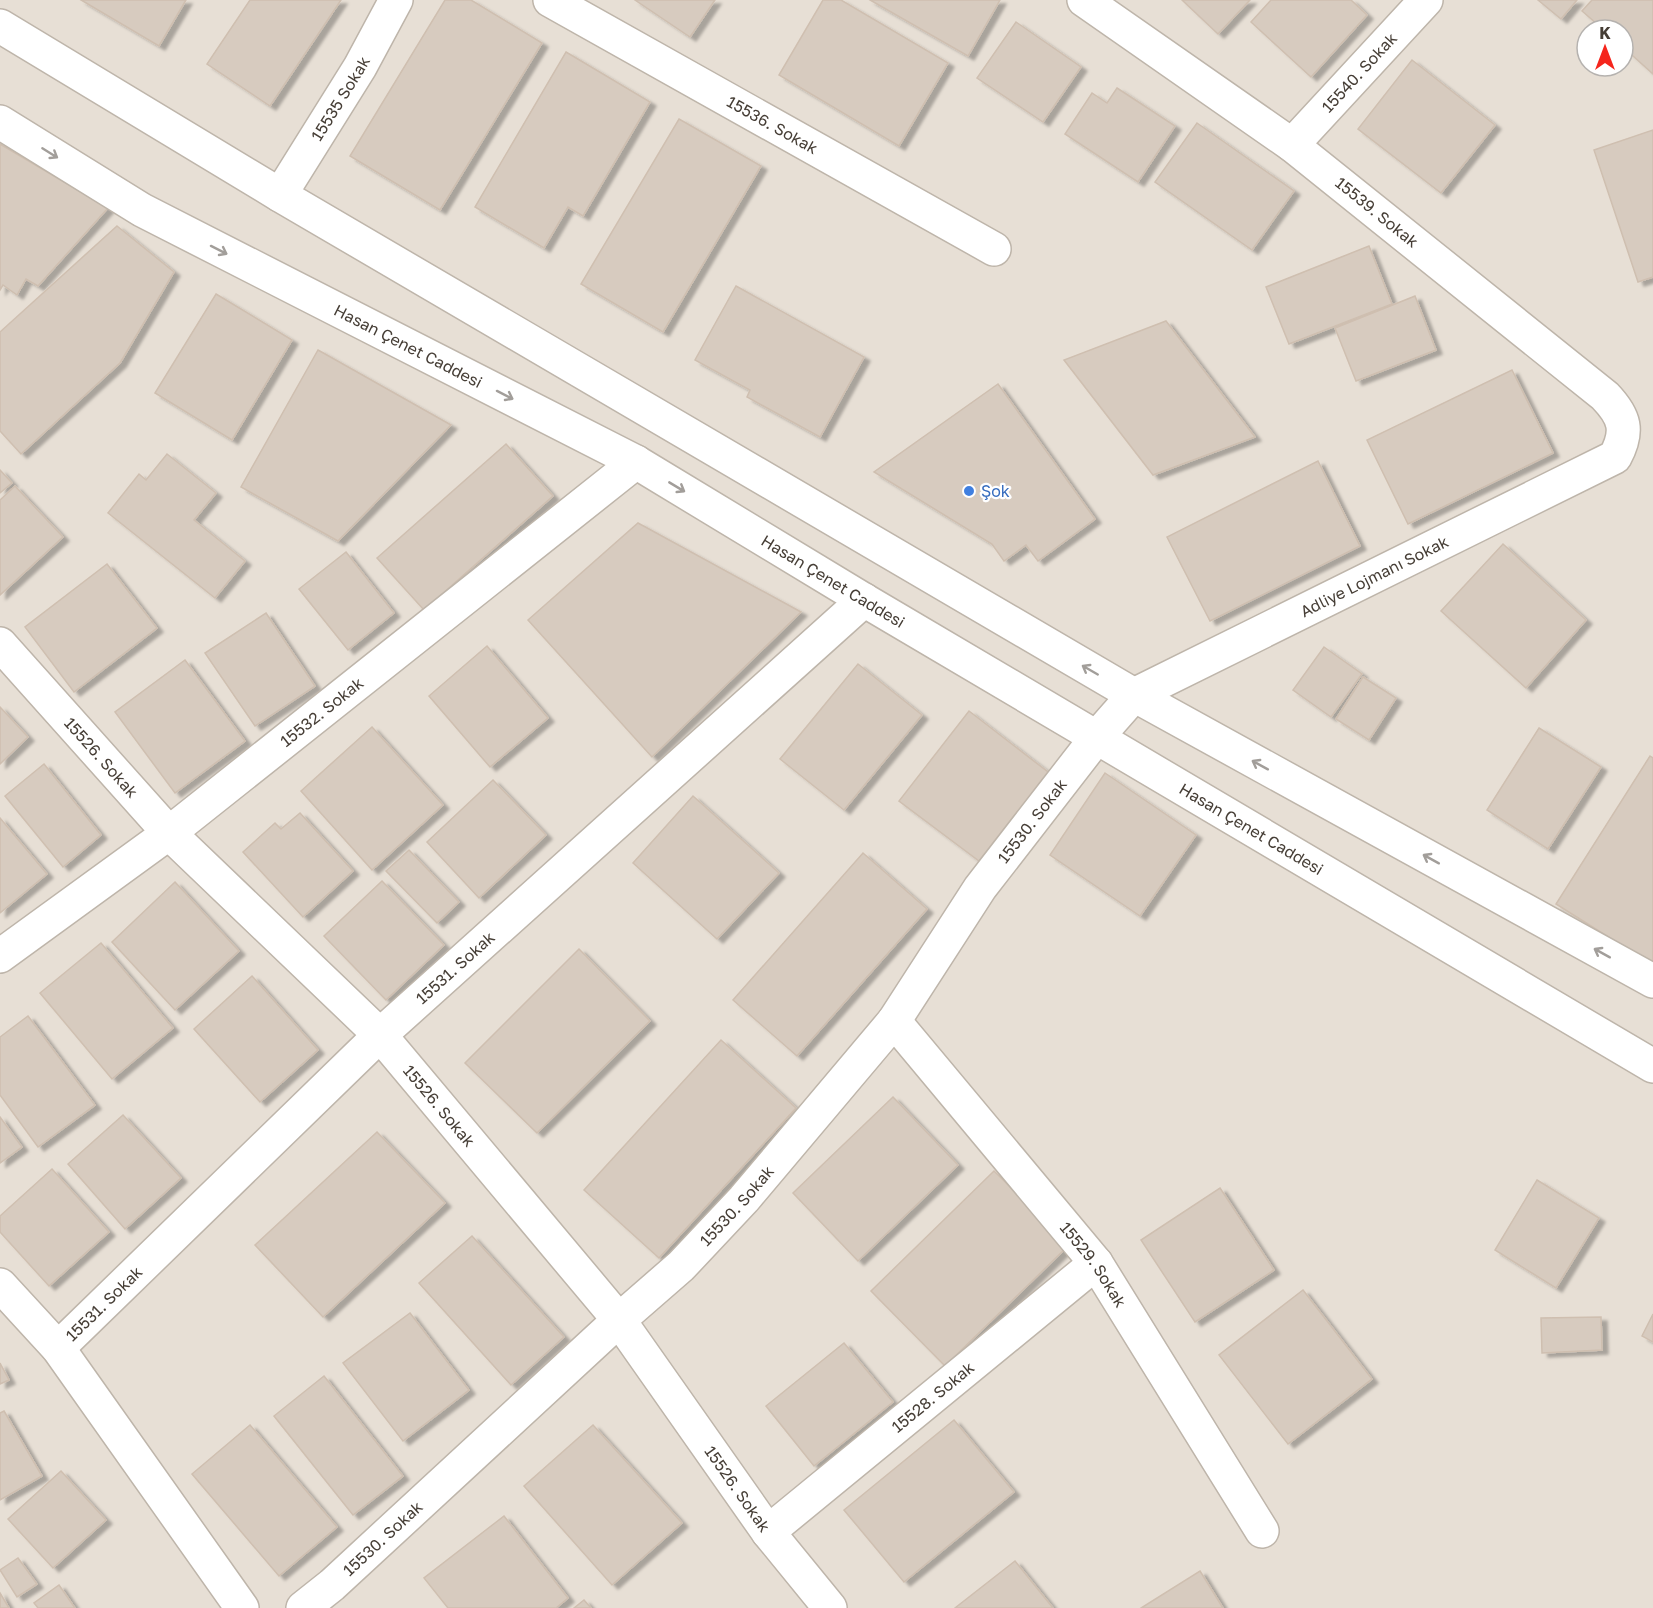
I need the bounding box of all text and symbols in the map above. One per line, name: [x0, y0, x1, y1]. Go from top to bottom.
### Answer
north arrow: [1575, 18, 1635, 78]
text: K: [1599, 23, 1611, 43]
street label: 15540. Sokak: [1317, 28, 1401, 116]
street label: 15535 Sokak: [307, 53, 374, 144]
street label: 15536. Sokak: [723, 91, 821, 158]
one-way arrow: [41, 147, 58, 159]
street label: 15539. Sokak: [1331, 172, 1423, 252]
one-way arrow: [209, 244, 227, 256]
street label: Hasan Çenet Caddesi: [331, 300, 486, 392]
one-way arrow: [495, 390, 513, 401]
one-way arrow: [668, 481, 685, 493]
place label: Şok: [981, 481, 1010, 501]
marker: Şok: [962, 484, 976, 498]
street label: Hasan Çenet Caddesi: [758, 530, 909, 632]
street label: Adliye Lojmanı Sokak: [1297, 531, 1452, 621]
one-way arrow: [1082, 663, 1099, 675]
street label: 15532. Sokak: [276, 673, 367, 751]
street label: 15526. Sokak: [60, 713, 142, 802]
one-way arrow: [1252, 759, 1269, 771]
street label: 15530. Sokak: [993, 775, 1071, 867]
street label: Hasan Çenet Caddesi: [1176, 778, 1327, 879]
one-way arrow: [1423, 853, 1440, 865]
street label: 15531. Sokak: [412, 927, 499, 1008]
one-way arrow: [1594, 947, 1611, 959]
street label: 15526. Sokak: [399, 1061, 479, 1151]
street label: 15530. Sokak: [695, 1161, 778, 1250]
street label: 15529. Sokak: [1056, 1218, 1131, 1311]
street label: 15531. Sokak: [61, 1262, 146, 1345]
street label: 15528. Sokak: [887, 1357, 978, 1437]
street label: 15526. Sokak: [700, 1442, 775, 1536]
street label: 15530. Sokak: [339, 1496, 427, 1580]

